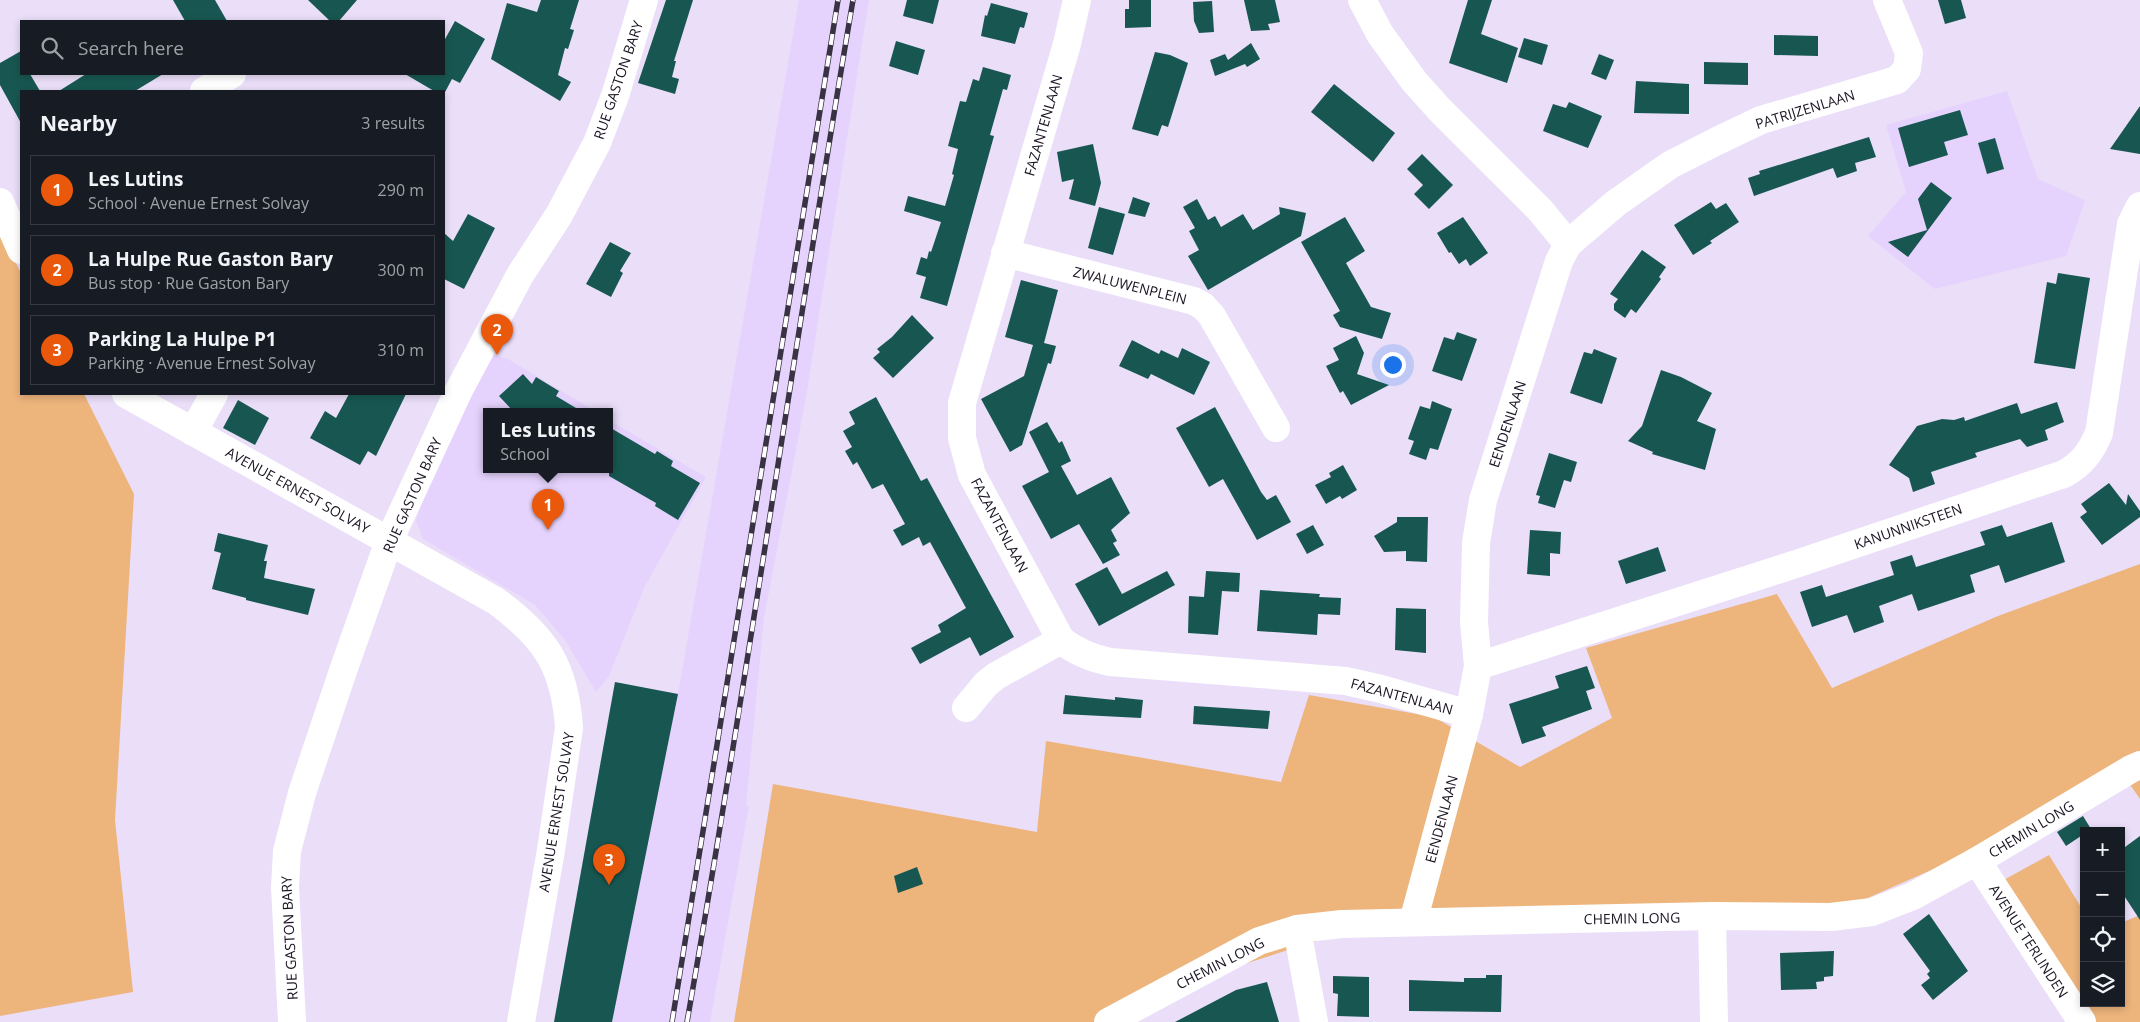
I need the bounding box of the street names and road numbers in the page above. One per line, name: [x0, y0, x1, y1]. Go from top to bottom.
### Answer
street label: RUE GASTON BARY: [589, 18, 647, 142]
street label: FAZANTENLAAN: [1019, 72, 1067, 178]
street label: PATRIJZENLAAN: [1753, 85, 1857, 133]
street label: ZWALUWENPLEIN: [1071, 262, 1189, 308]
street label: EENDENLAAN: [1484, 378, 1530, 470]
street label: RUE GASTON BARY: [378, 434, 446, 556]
street label: AVENUE ERNEST SOLVAY: [223, 442, 374, 538]
street label: FAZANTENLAAN: [967, 474, 1033, 576]
street label: KANUNNIKSTEEN: [1851, 499, 1965, 553]
street label: FAZANTENLAAN: [1349, 673, 1455, 719]
street label: AVENUE ERNEST SOLVAY: [534, 730, 578, 893]
street label: EENDENLAAN: [1420, 773, 1462, 865]
street label: CHEMIN LONG: [1985, 796, 2077, 862]
street label: RUE GASTON BARY: [276, 875, 302, 1000]
street label: AVENUE TERLINDEN: [1985, 881, 2073, 1001]
street label: CHEMIN LONG: [1584, 908, 1680, 928]
street label: CHEMIN LONG: [1173, 933, 1267, 993]

